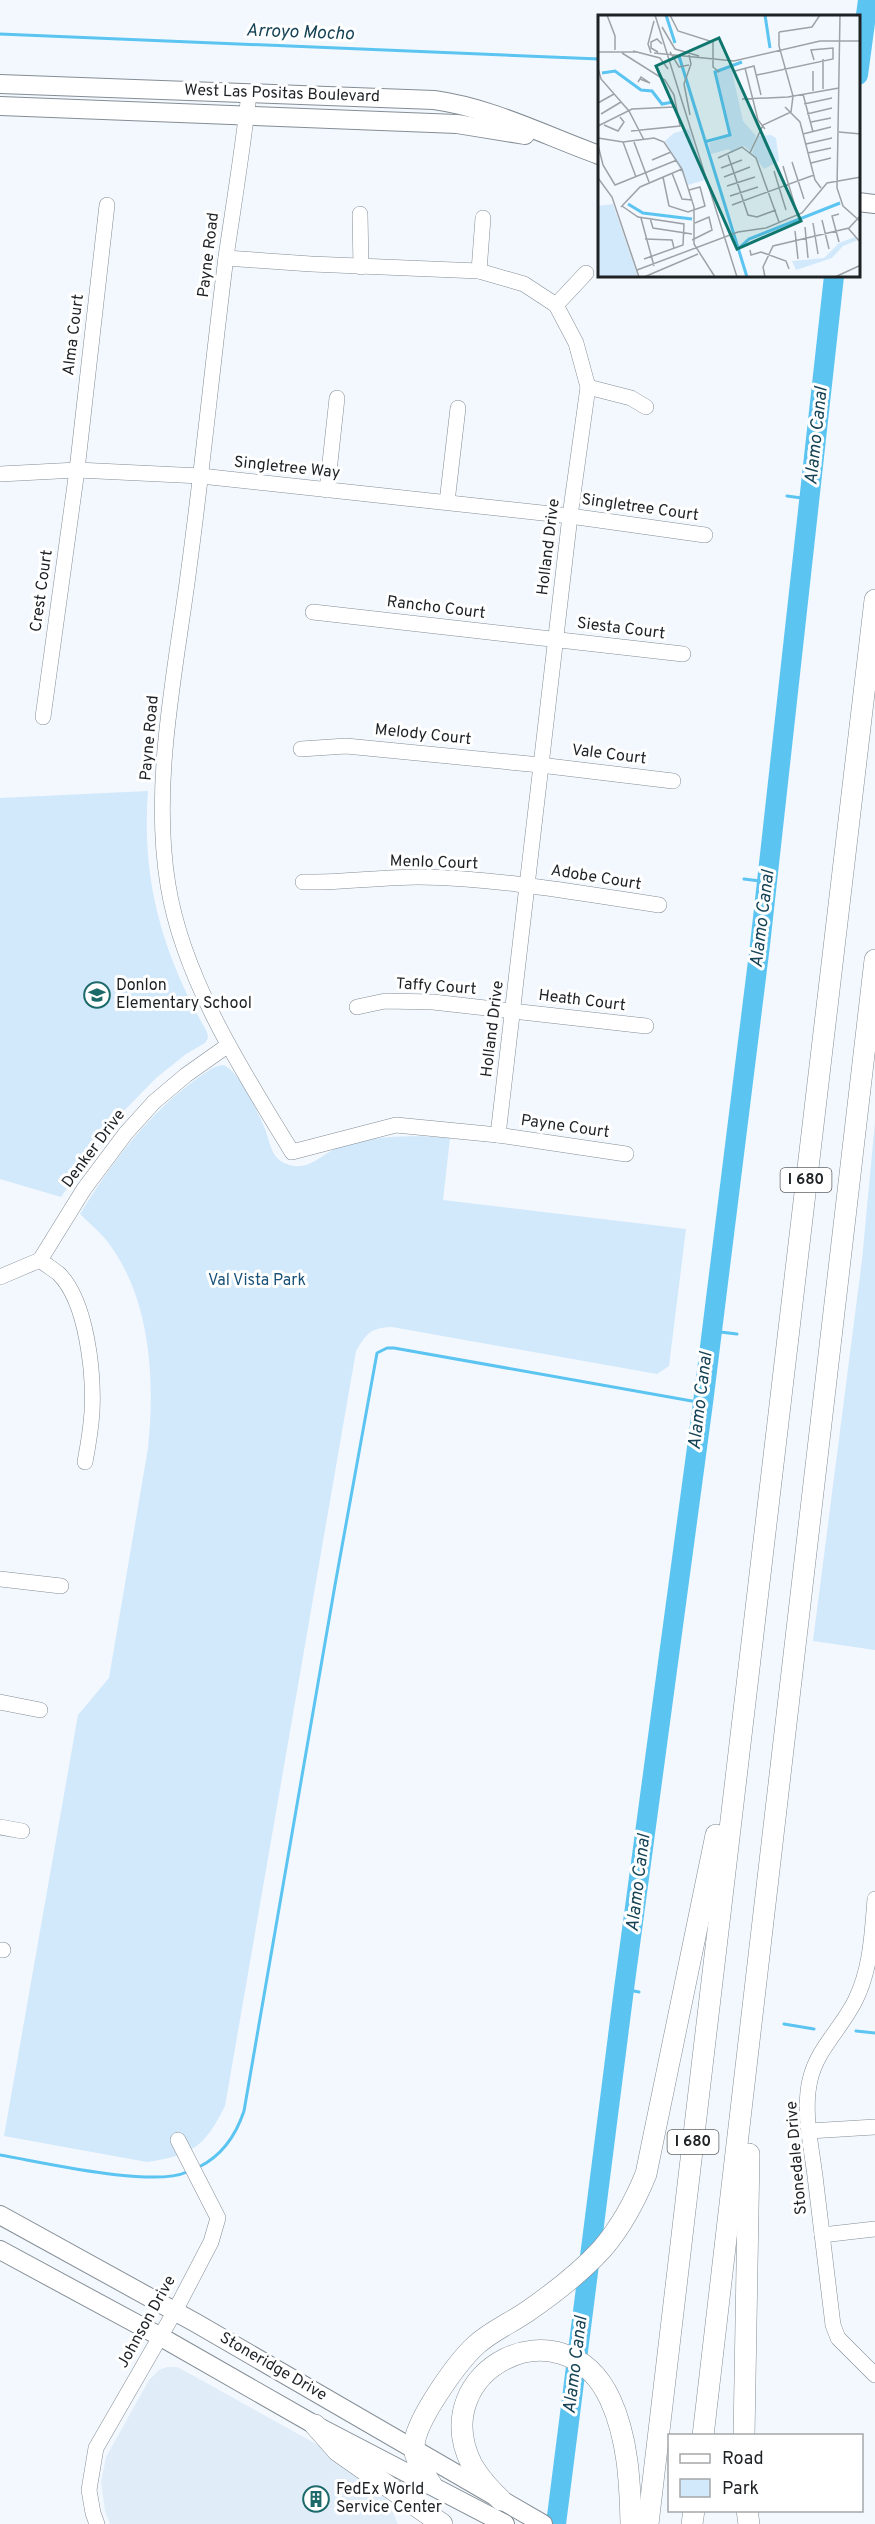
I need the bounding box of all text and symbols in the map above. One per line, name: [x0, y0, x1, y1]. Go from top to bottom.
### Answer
inset map: [598, 15, 860, 278]
water label: Arroyo Mocho: [246, 20, 355, 46]
street label: West Las Positas Boulevard: [184, 81, 380, 107]
street label: Payne Road: [194, 211, 224, 299]
street label: Alma Court: [59, 293, 89, 377]
water label: Alamo Canal: [800, 385, 834, 486]
street label: Singletree Way: [233, 452, 341, 484]
street label: Singletree Court: [580, 490, 700, 526]
street label: Holland Drive: [533, 498, 565, 596]
street label: Crest Court: [26, 549, 58, 633]
street label: Rancho Court: [386, 592, 486, 624]
street label: Siesta Court: [576, 614, 666, 644]
street label: Payne Road: [136, 695, 164, 781]
street label: Melody Court: [374, 720, 472, 750]
street label: Vale Court: [570, 740, 648, 770]
street label: Menlo Court: [389, 851, 479, 875]
street label: Adobe Court: [549, 861, 643, 895]
water label: Alamo Canal: [746, 867, 781, 969]
street label: Taffy Court: [395, 974, 477, 1000]
place label: Donlon Elementary School: [116, 976, 252, 1014]
school or university icon: Donlon Elementary School: [82, 980, 112, 1010]
street label: Holland Drive: [477, 980, 509, 1078]
street label: Heath Court: [537, 986, 627, 1016]
street label: Denker Drive: [58, 1106, 130, 1192]
street label: Payne Court: [519, 1111, 611, 1143]
road number: I 680: [780, 1168, 832, 1192]
park label: Val Vista Park: [208, 1271, 306, 1291]
water label: Alamo Canal: [684, 1349, 719, 1451]
water label: Alamo Canal: [622, 1831, 657, 1933]
street label: Stonedale Drive: [782, 2100, 812, 2216]
road number: I 680: [668, 2130, 718, 2154]
street label: Johnson Drive: [113, 2272, 181, 2372]
water label: Alamo Canal: [559, 2313, 594, 2415]
street label: Stoneridge Drive: [216, 2328, 330, 2406]
legend: [668, 2434, 863, 2512]
text: Road: [722, 2448, 764, 2471]
text: Park: [722, 2478, 759, 2501]
place label: FedEx World Service Center: [336, 2480, 442, 2518]
building icon: FedEx World Service Center: [301, 2484, 331, 2514]

